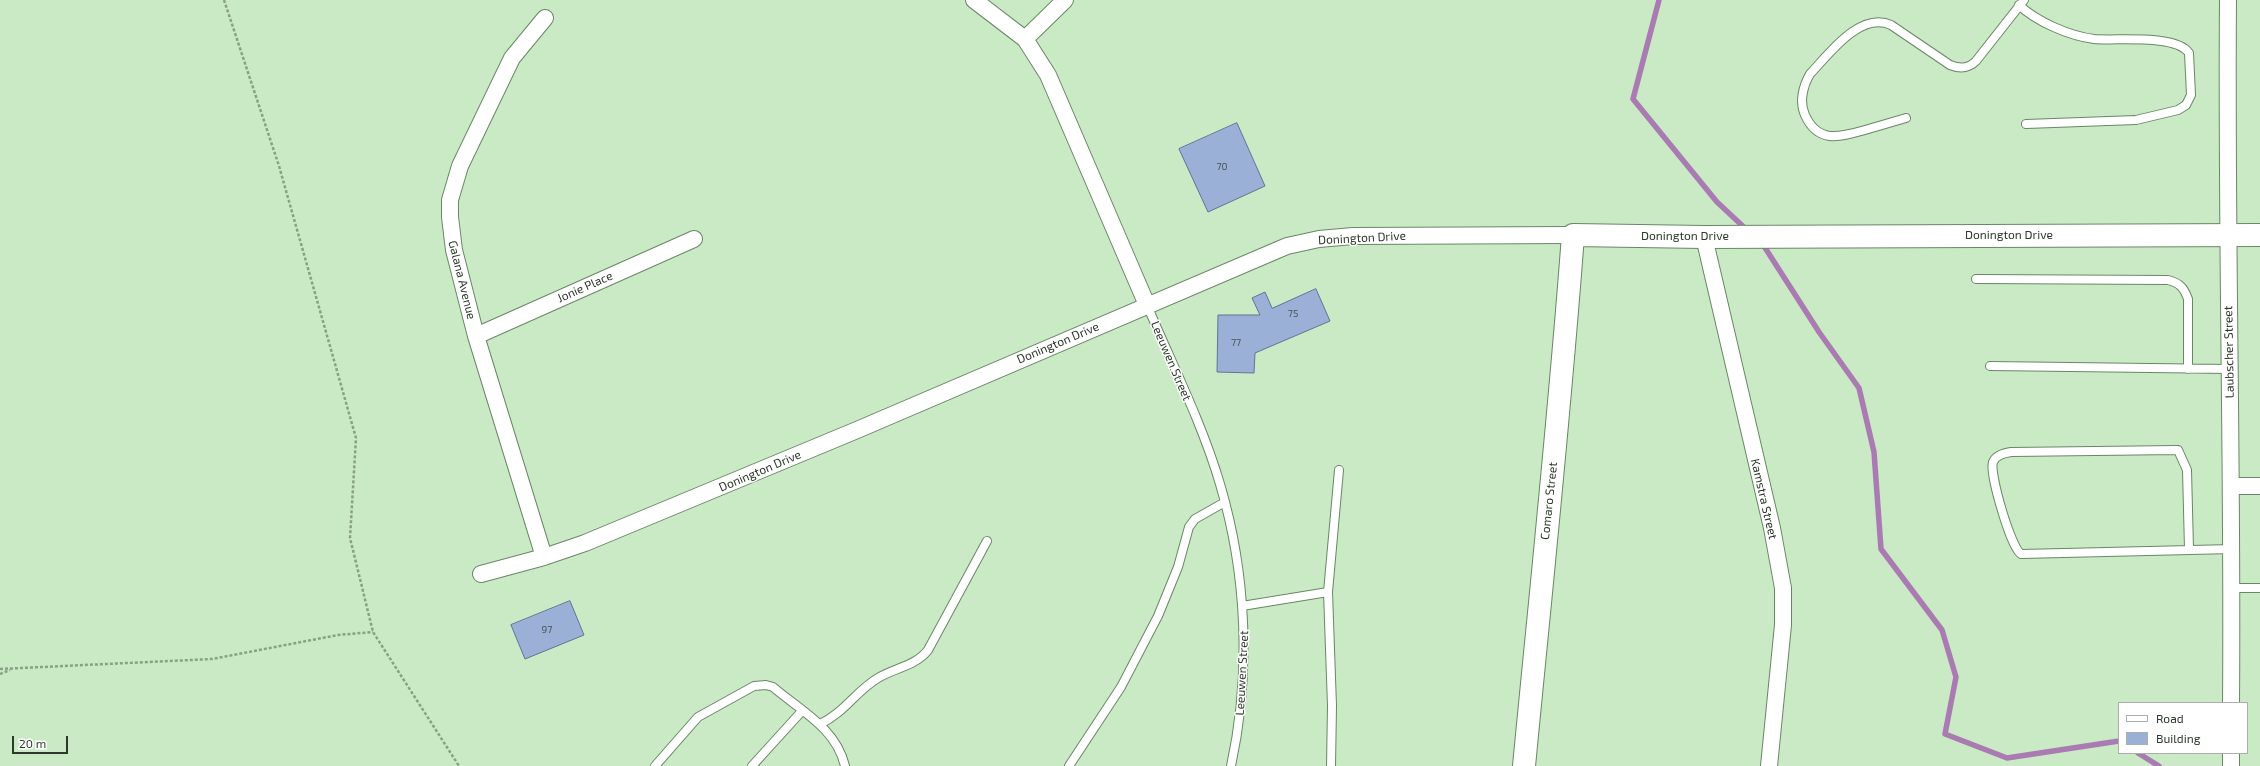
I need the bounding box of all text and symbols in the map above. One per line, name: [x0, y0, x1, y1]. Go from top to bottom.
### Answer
house number: 70: [1216, 161, 1228, 173]
street label: Donington Drive: [1965, 228, 2053, 242]
street label: Donington Drive: [1318, 229, 1406, 247]
street label: Donington Drive: [1641, 229, 1729, 243]
street label: Galana Avenue: [445, 239, 479, 321]
street label: Jonie Place: [555, 268, 615, 306]
street label: Laubscher Street: [2221, 306, 2237, 398]
house number: 75: [1288, 308, 1298, 320]
street label: Donington Drive: [1015, 319, 1101, 367]
street label: Leeuwen Street: [1148, 319, 1194, 403]
house number: 77: [1231, 337, 1241, 349]
street label: Donington Drive: [717, 447, 803, 495]
street label: Kamstra Street: [1748, 457, 1780, 541]
street label: Comaro Street: [1538, 461, 1560, 541]
house number: 97: [542, 624, 552, 636]
street label: Leeuwen Street: [1233, 630, 1251, 716]
legend: [2118, 702, 2248, 754]
text: Road: [2156, 711, 2184, 725]
scale bar: [14, 728, 70, 754]
text: Building: [2156, 731, 2200, 745]
text: 20 m: [19, 736, 46, 750]

